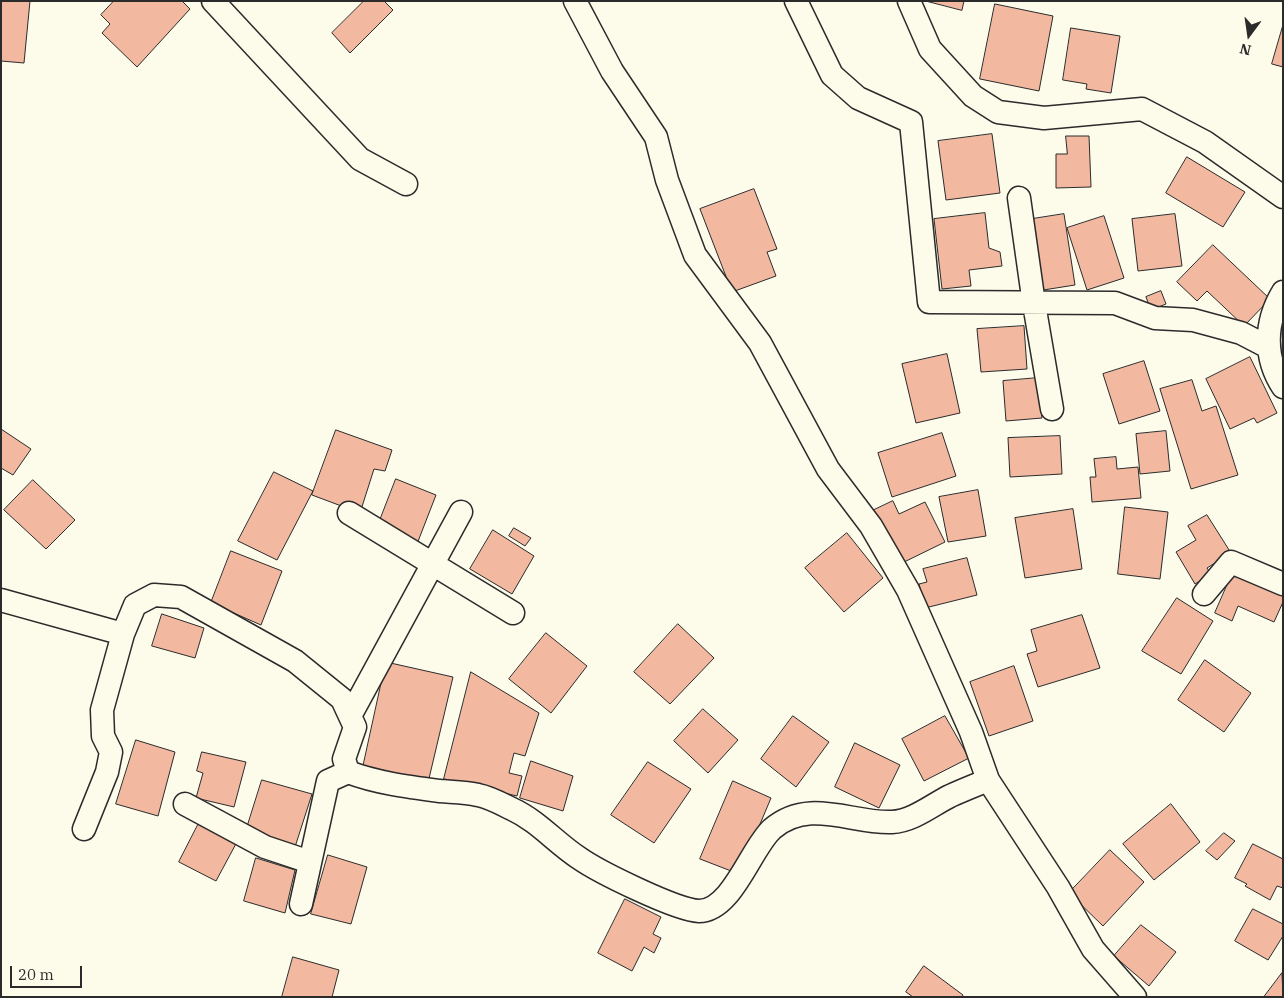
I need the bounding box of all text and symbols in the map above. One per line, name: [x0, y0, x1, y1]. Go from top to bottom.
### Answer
north arrow: [1224, 10, 1274, 60]
text: N: [1238, 39, 1253, 60]
scale bar: [12, 956, 85, 988]
text: 20 m: [18, 965, 54, 984]

